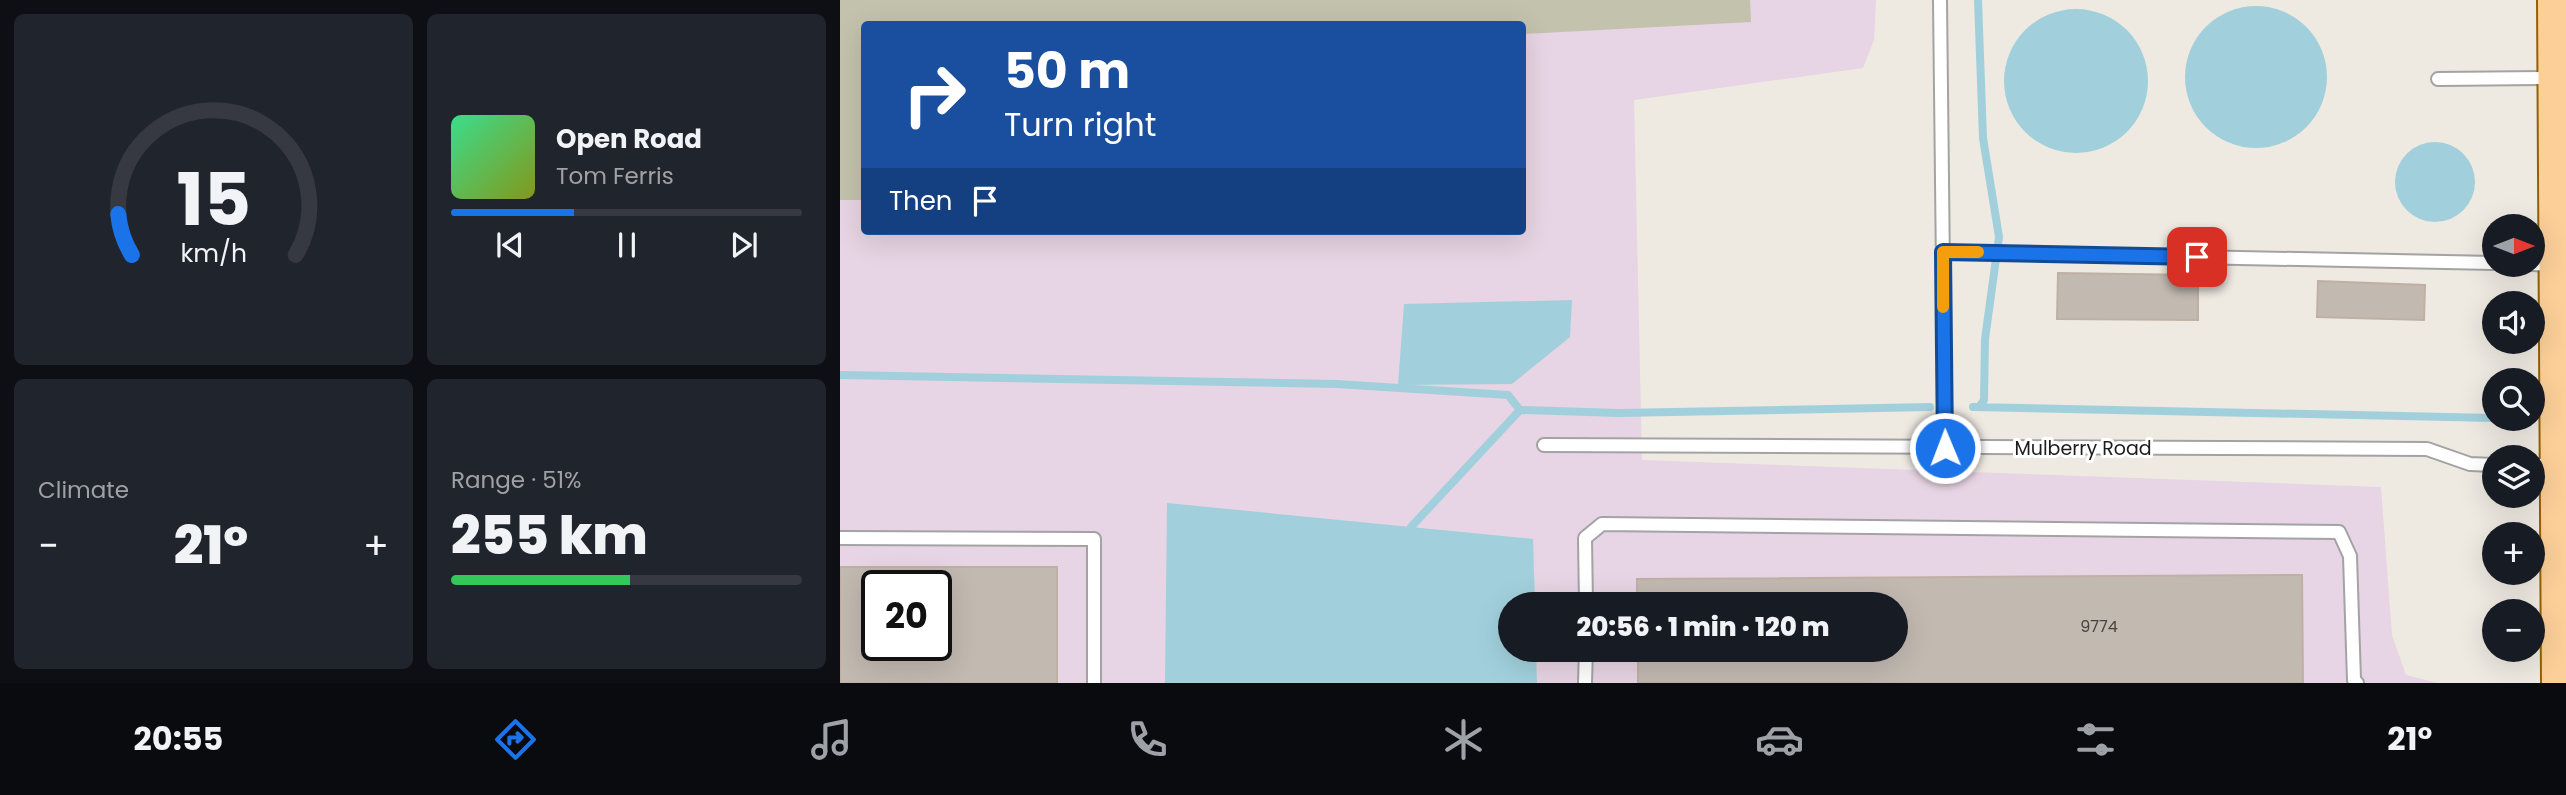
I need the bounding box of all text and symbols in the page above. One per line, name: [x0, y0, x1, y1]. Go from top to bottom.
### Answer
text: 50 m: [1004, 37, 1130, 105]
icon: right: [889, 49, 980, 140]
text: Turn right: [1004, 102, 1156, 147]
text: Open Road: [556, 121, 702, 157]
text: 15: [176, 150, 251, 251]
text: Tom Ferris: [556, 160, 674, 192]
icon: arrive: [966, 182, 1004, 220]
text: Then: [889, 183, 952, 219]
north arrow: [2482, 214, 2544, 276]
map controls: [2482, 214, 2545, 662]
icon: previous: [491, 226, 529, 264]
icon: pause: [608, 226, 646, 264]
icon: next: [725, 226, 763, 264]
pin: [2167, 227, 2227, 287]
text: km/h: [180, 236, 247, 271]
icon: arrive: [2178, 238, 2216, 276]
button: sound: [2482, 291, 2545, 354]
button: search: [2482, 368, 2545, 431]
position arrow: [1908, 411, 1982, 485]
street label: Mulberry Road: [2014, 435, 2152, 462]
button: layers: [2482, 445, 2545, 508]
text: Range · 51%: [451, 464, 581, 496]
text: Climate: [38, 474, 129, 506]
text: 255 km: [451, 499, 648, 572]
text: 21°: [174, 509, 248, 582]
text: −: [38, 519, 59, 572]
text: +: [363, 519, 389, 572]
button: +: [2482, 522, 2545, 585]
speed limit sign: 20: [861, 570, 952, 661]
button: −: [2482, 599, 2545, 662]
text: 20:56 · 1 min · 120 m: [1576, 609, 1830, 645]
house number: 9774: [2080, 615, 2118, 638]
icon: directions: [491, 715, 540, 764]
icon: music: [807, 715, 856, 764]
icon: phone: [1123, 715, 1172, 764]
icon: climate: [1439, 715, 1488, 764]
icon: car: [1755, 715, 1804, 764]
icon: filters: [2071, 715, 2120, 764]
text: 20:55: [134, 716, 223, 761]
text: 21°: [2387, 716, 2432, 761]

